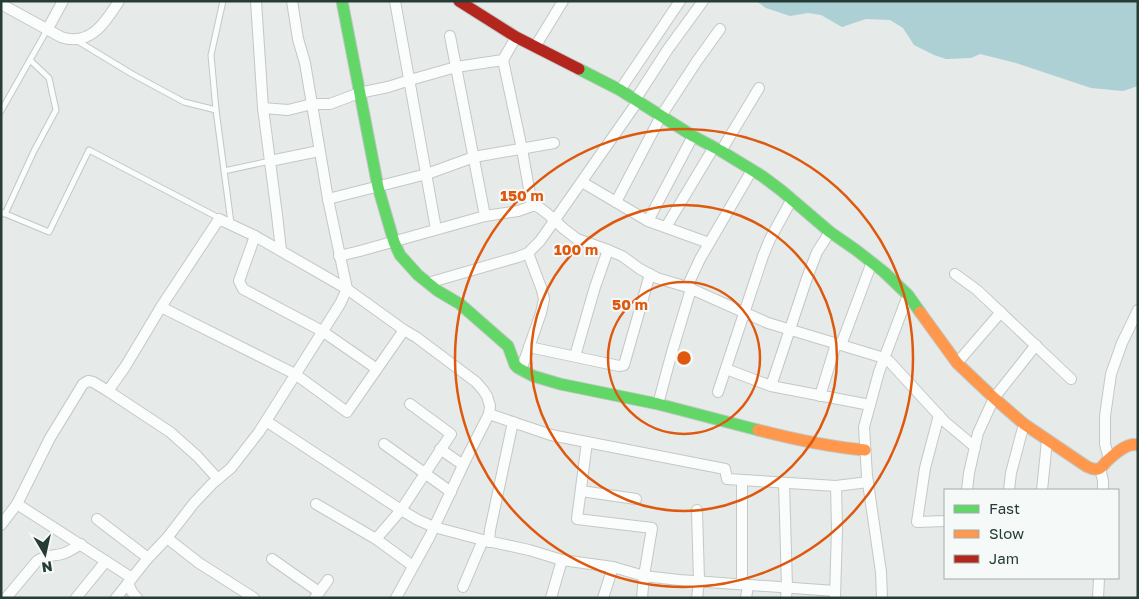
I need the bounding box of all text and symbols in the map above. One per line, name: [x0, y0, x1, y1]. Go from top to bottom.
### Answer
text: 150 m: [500, 186, 544, 204]
text: 100 m: [554, 240, 598, 258]
text: 50 m: [612, 295, 648, 313]
centre of rings: [675, 349, 693, 367]
legend: [944, 489, 1119, 579]
text: Fast: [989, 499, 1020, 517]
text: Slow: [989, 524, 1024, 542]
north arrow: [20, 529, 70, 579]
text: Jam: [989, 549, 1019, 567]
text: N: [41, 558, 54, 577]

